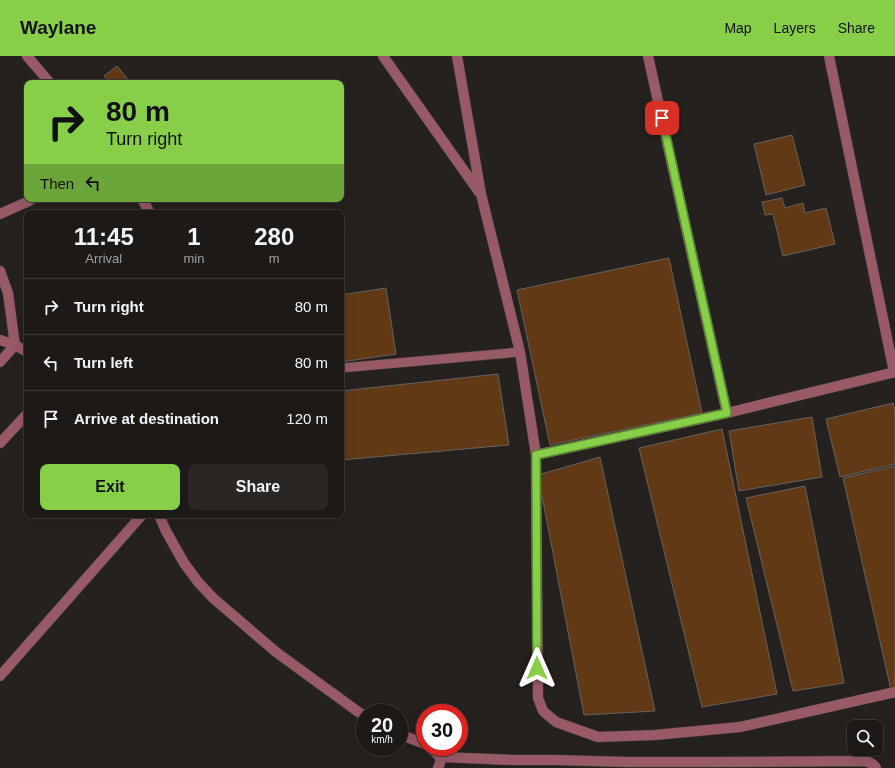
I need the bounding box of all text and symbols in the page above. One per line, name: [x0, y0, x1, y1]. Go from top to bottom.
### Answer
text: Waylane: [20, 17, 96, 38]
text: Map: [724, 20, 752, 36]
text: Layers: [774, 20, 816, 36]
text: Share: [838, 20, 875, 36]
icon: right: [40, 96, 92, 148]
text: 80 m: [106, 96, 170, 127]
pin: [645, 101, 679, 135]
icon: arrive: [651, 107, 673, 129]
text: Turn right: [106, 129, 182, 149]
icon: left: [82, 172, 104, 194]
text: Then: [40, 175, 74, 192]
text: 11:45: [74, 223, 134, 250]
text: 1: [187, 223, 201, 250]
text: 280: [254, 223, 294, 250]
text: Arrival: [85, 251, 122, 266]
text: min: [184, 251, 204, 266]
text: m: [269, 251, 280, 266]
icon: right: [40, 296, 62, 318]
text: Turn right: [74, 298, 144, 315]
text: 80 m: [295, 298, 328, 315]
icon: left: [40, 352, 62, 374]
text: Turn left: [74, 354, 133, 371]
text: 80 m: [295, 354, 328, 371]
icon: arrive: [40, 408, 62, 430]
text: Arrive at destination: [74, 410, 219, 427]
text: 120 m: [286, 410, 328, 427]
button: Exit: [40, 464, 180, 510]
button: Share: [188, 464, 328, 510]
position arrow: [516, 647, 558, 689]
speed limit sign: 30: [416, 704, 468, 756]
text: 20: [371, 714, 393, 736]
map controls: [847, 720, 883, 756]
button: search: [847, 720, 883, 756]
text: km/h: [371, 734, 393, 745]

